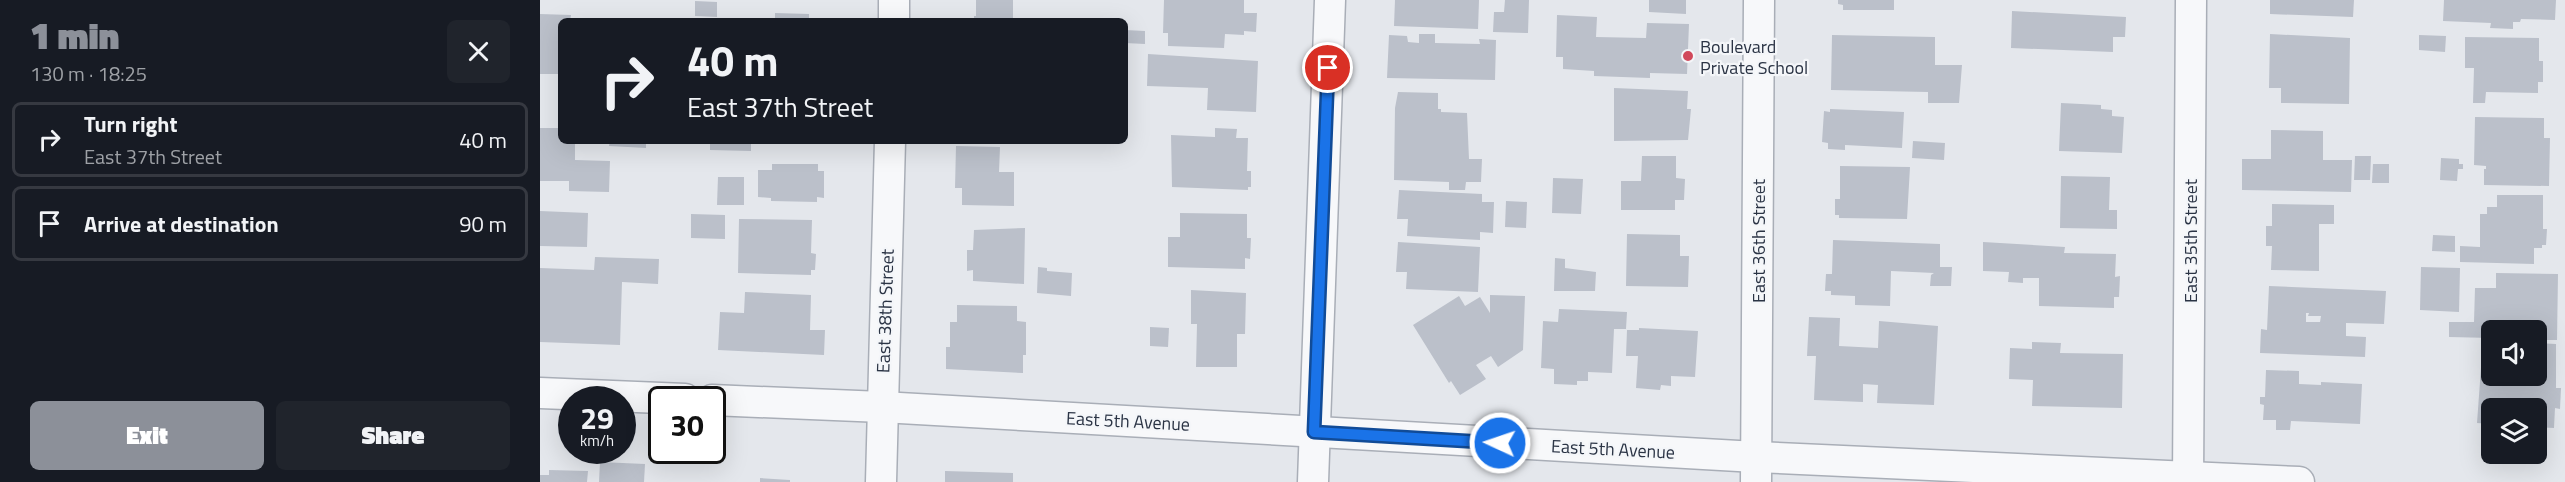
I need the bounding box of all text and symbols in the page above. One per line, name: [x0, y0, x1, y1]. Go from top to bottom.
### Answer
text: 1 min: [30, 8, 119, 63]
button: close: [447, 20, 510, 83]
text: 40 m: [687, 28, 779, 92]
place label: Boulevard Private School: [1700, 33, 1808, 81]
icon: right: [588, 42, 666, 120]
pin: [1302, 42, 1353, 93]
marker: Boulevard Private School: [1681, 49, 1695, 63]
icon: arrive: [1311, 51, 1344, 84]
text: 130 m · 18:25: [30, 58, 147, 89]
text: East 37th Street: [687, 86, 873, 127]
text: Turn right: [84, 107, 178, 141]
icon: right: [33, 123, 66, 156]
text: 40 m: [459, 123, 507, 157]
text: East 37th Street: [84, 141, 222, 172]
street label: East 36th Street: [1745, 178, 1772, 303]
street label: East 35th Street: [2177, 178, 2204, 303]
icon: arrive: [33, 207, 66, 240]
text: Arrive at destination: [84, 207, 279, 241]
text: 90 m: [459, 207, 507, 241]
street label: East 38th Street: [869, 248, 901, 374]
map controls: [2481, 320, 2547, 464]
button: sound: [2481, 320, 2547, 386]
speed limit sign: 30: [648, 386, 726, 464]
text: 29: [580, 395, 614, 441]
button: layers: [2481, 398, 2547, 464]
button: Exit: [30, 401, 264, 470]
button: Share: [276, 401, 510, 470]
street label: East 5th Avenue: [1065, 404, 1191, 438]
position arrow: [1468, 411, 1532, 475]
text: km/h: [580, 429, 614, 452]
street label: East 5th Avenue: [1550, 432, 1676, 466]

